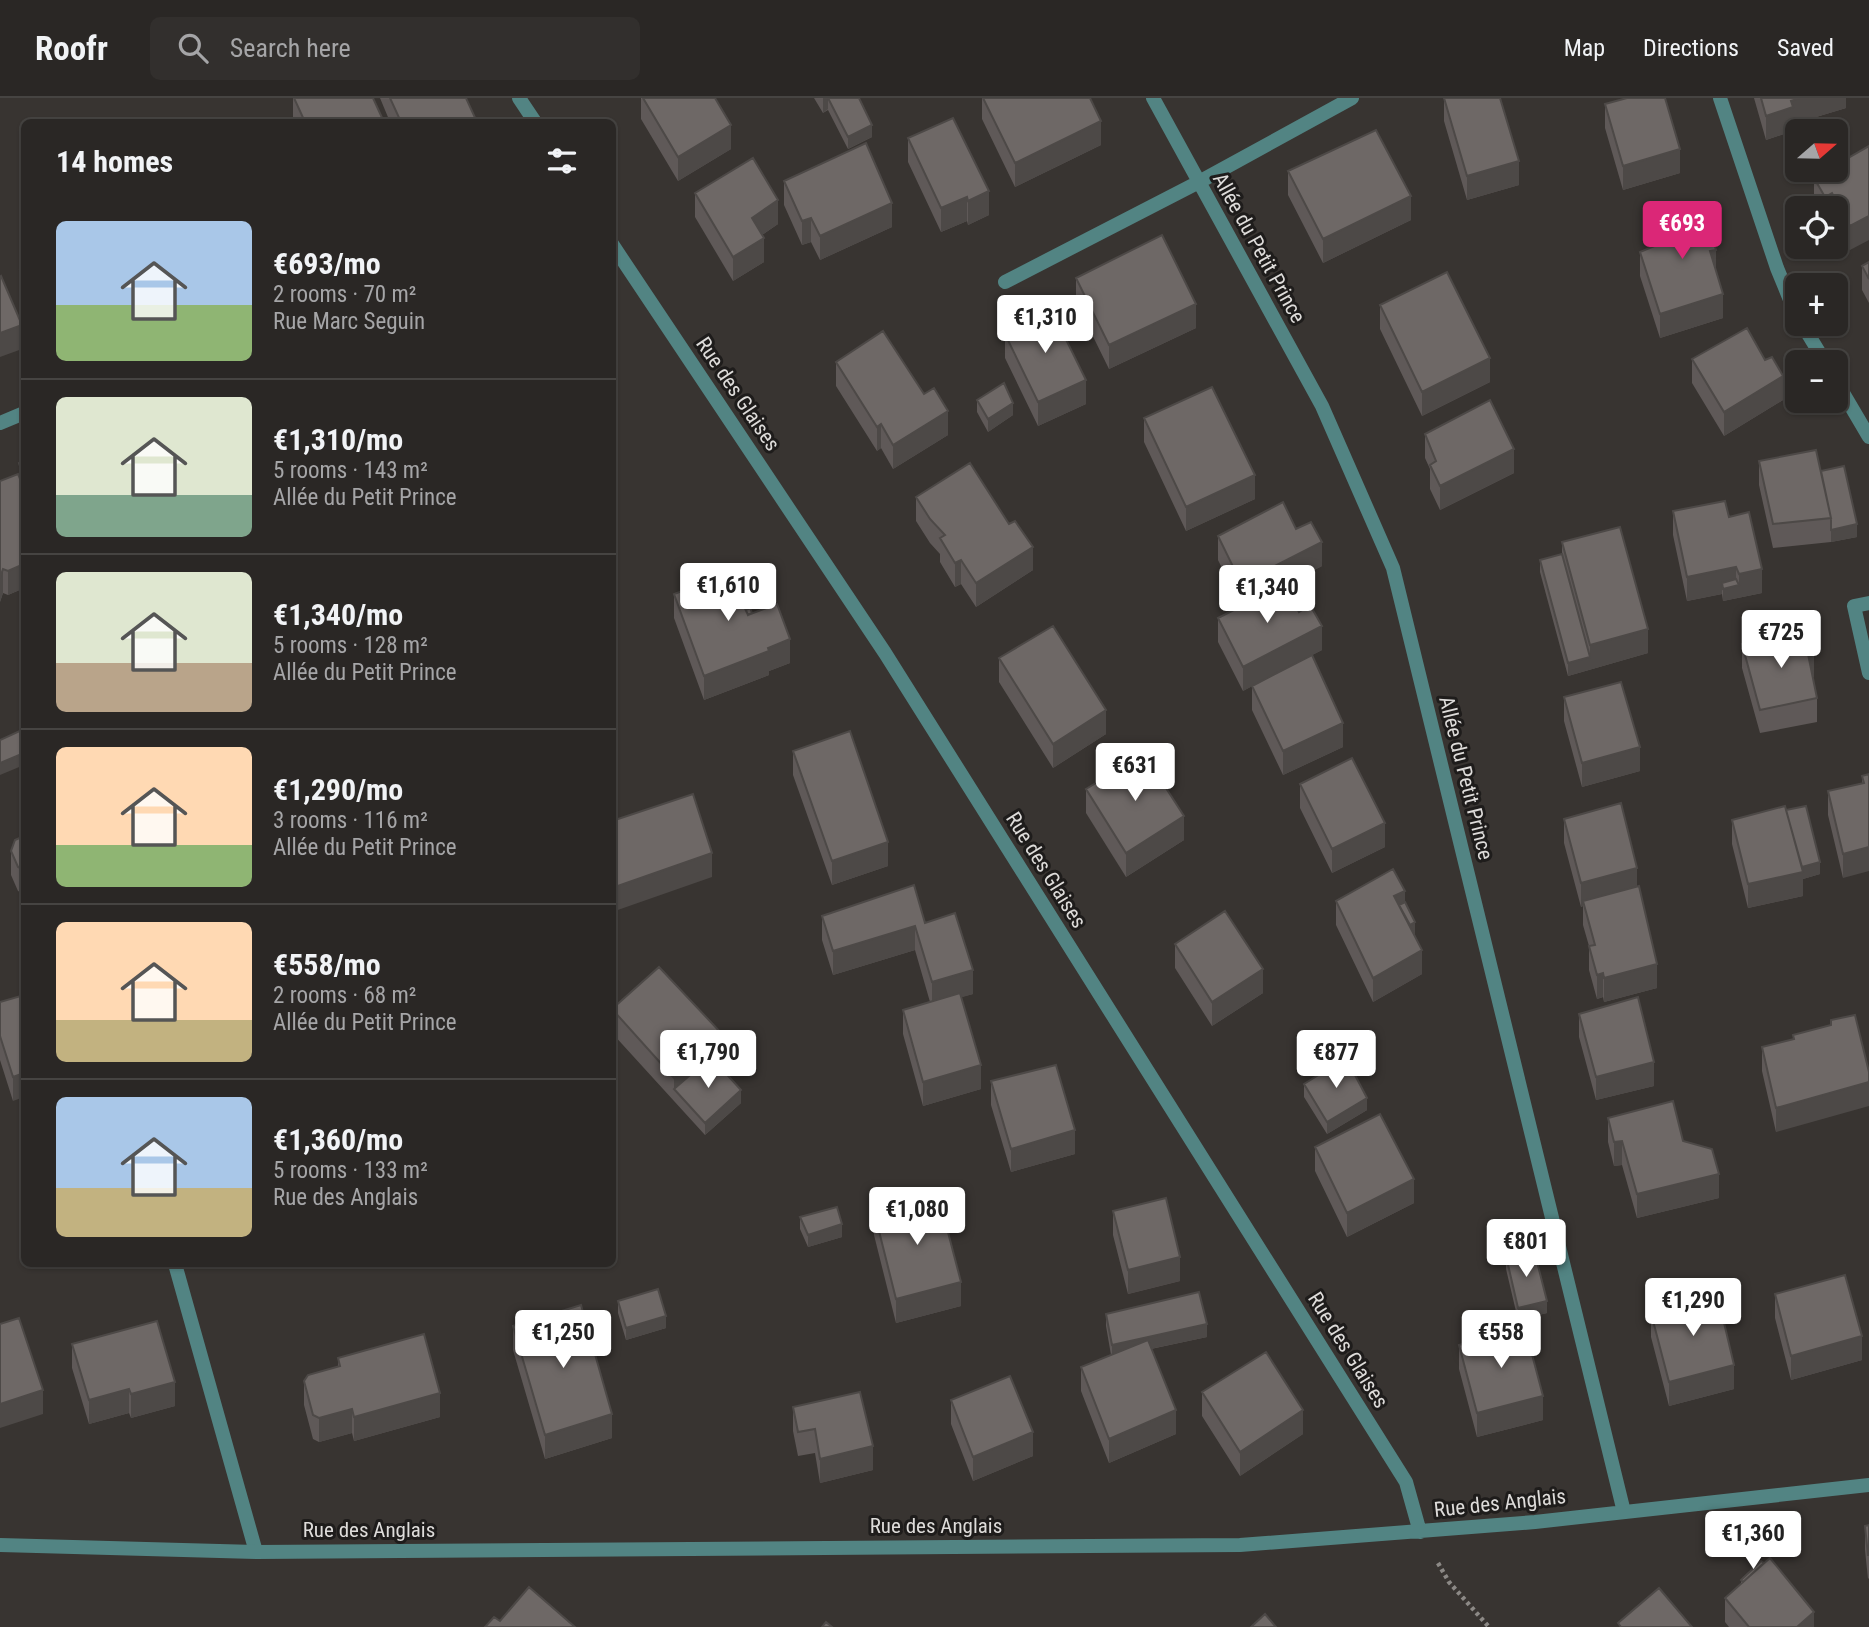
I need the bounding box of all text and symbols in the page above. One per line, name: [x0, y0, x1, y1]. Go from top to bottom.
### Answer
search box: [150, 17, 640, 80]
text: Roofr: [35, 29, 108, 68]
icon: search: [174, 29, 212, 67]
text: Search here: [230, 33, 351, 63]
text: Map: [1564, 34, 1605, 62]
text: Directions: [1643, 34, 1739, 62]
text: Saved: [1777, 34, 1834, 62]
north arrow: [1785, 119, 1848, 182]
map controls: [1785, 119, 1848, 413]
icon: filters: [543, 142, 581, 180]
text: 14 homes: [56, 144, 173, 179]
street label: Allée du Petit Prince: [1208, 169, 1310, 327]
button: locate: [1785, 196, 1848, 259]
pin: €693: [1641, 202, 1723, 261]
text: €693: [1659, 210, 1705, 237]
text: €693/mo: [273, 246, 381, 281]
icon: home: [112, 249, 196, 333]
button: +: [1785, 273, 1848, 336]
text: 2 rooms · 70 m²: [273, 281, 416, 308]
pin: €1,310: [988, 296, 1102, 355]
text: €1,310: [1013, 304, 1077, 331]
text: Rue Marc Seguin: [273, 308, 425, 335]
street label: Rue des Glaises: [691, 333, 785, 455]
button: −: [1785, 350, 1848, 413]
text: €1,310/mo: [273, 422, 403, 457]
icon: home: [112, 425, 196, 509]
text: 5 rooms · 143 m²: [273, 457, 428, 484]
text: Allée du Petit Prince: [273, 484, 457, 511]
pin: €1,610: [671, 564, 785, 623]
pin: €1,340: [1210, 566, 1324, 625]
text: €1,610: [696, 572, 760, 599]
text: €1,340: [1235, 574, 1299, 601]
text: €1,340/mo: [273, 597, 403, 632]
icon: home: [112, 600, 196, 684]
pin: €725: [1740, 610, 1822, 670]
text: €725: [1758, 619, 1804, 646]
text: 5 rooms · 128 m²: [273, 632, 428, 659]
text: Allée du Petit Prince: [273, 659, 457, 686]
street label: Allée du Petit Prince: [1434, 694, 1498, 862]
pin: €631: [1094, 744, 1176, 803]
text: €631: [1112, 752, 1158, 779]
text: €1,290/mo: [273, 772, 403, 807]
icon: home: [112, 775, 196, 859]
text: 3 rooms · 116 m²: [273, 807, 428, 834]
street label: Rue des Glaises: [1001, 808, 1091, 932]
text: Allée du Petit Prince: [273, 834, 457, 861]
text: €558/mo: [273, 947, 381, 982]
icon: home: [112, 950, 196, 1034]
text: 2 rooms · 68 m²: [273, 982, 416, 1009]
text: Allée du Petit Prince: [273, 1009, 457, 1036]
pin: €1,790: [651, 1030, 765, 1090]
pin: €877: [1295, 1030, 1377, 1090]
text: €1,790: [676, 1039, 740, 1066]
text: €877: [1313, 1039, 1359, 1066]
text: €1,360/mo: [273, 1122, 403, 1157]
icon: home: [112, 1125, 196, 1209]
text: 5 rooms · 133 m²: [273, 1157, 428, 1184]
text: Rue des Anglais: [273, 1184, 418, 1211]
pin: €1,080: [860, 1188, 974, 1247]
text: €1,080: [885, 1196, 949, 1223]
pin: €801: [1485, 1220, 1567, 1279]
text: €801: [1503, 1228, 1549, 1255]
pin: €1,290: [1636, 1278, 1750, 1338]
text: €1,290: [1661, 1287, 1725, 1314]
street label: Rue des Glaises: [1303, 1288, 1393, 1412]
pin: €1,250: [506, 1310, 620, 1370]
pin: €558: [1460, 1310, 1542, 1370]
text: €1,250: [531, 1319, 595, 1346]
text: €558: [1478, 1319, 1524, 1346]
street label: Rue des Anglais: [1433, 1484, 1567, 1522]
pin: €1,360: [1696, 1512, 1810, 1571]
street label: Rue des Anglais: [870, 1514, 1002, 1538]
street label: Rue des Anglais: [303, 1518, 435, 1542]
text: €1,360: [1721, 1520, 1785, 1547]

